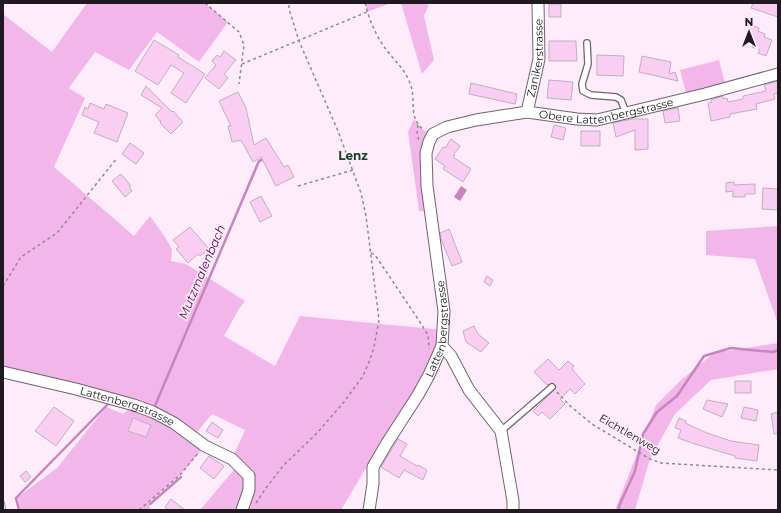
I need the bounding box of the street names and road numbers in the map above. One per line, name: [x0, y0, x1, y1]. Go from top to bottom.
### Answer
street label: Zanikerstrasse: [524, 18, 546, 99]
street label: Obere Lattenbergstrasse: [538, 95, 675, 127]
street label: Lattenbergstrasse: [422, 279, 451, 379]
street label: Lattenbergstrasse: [78, 383, 177, 429]
street label: Eichtlenweg: [597, 411, 663, 457]

